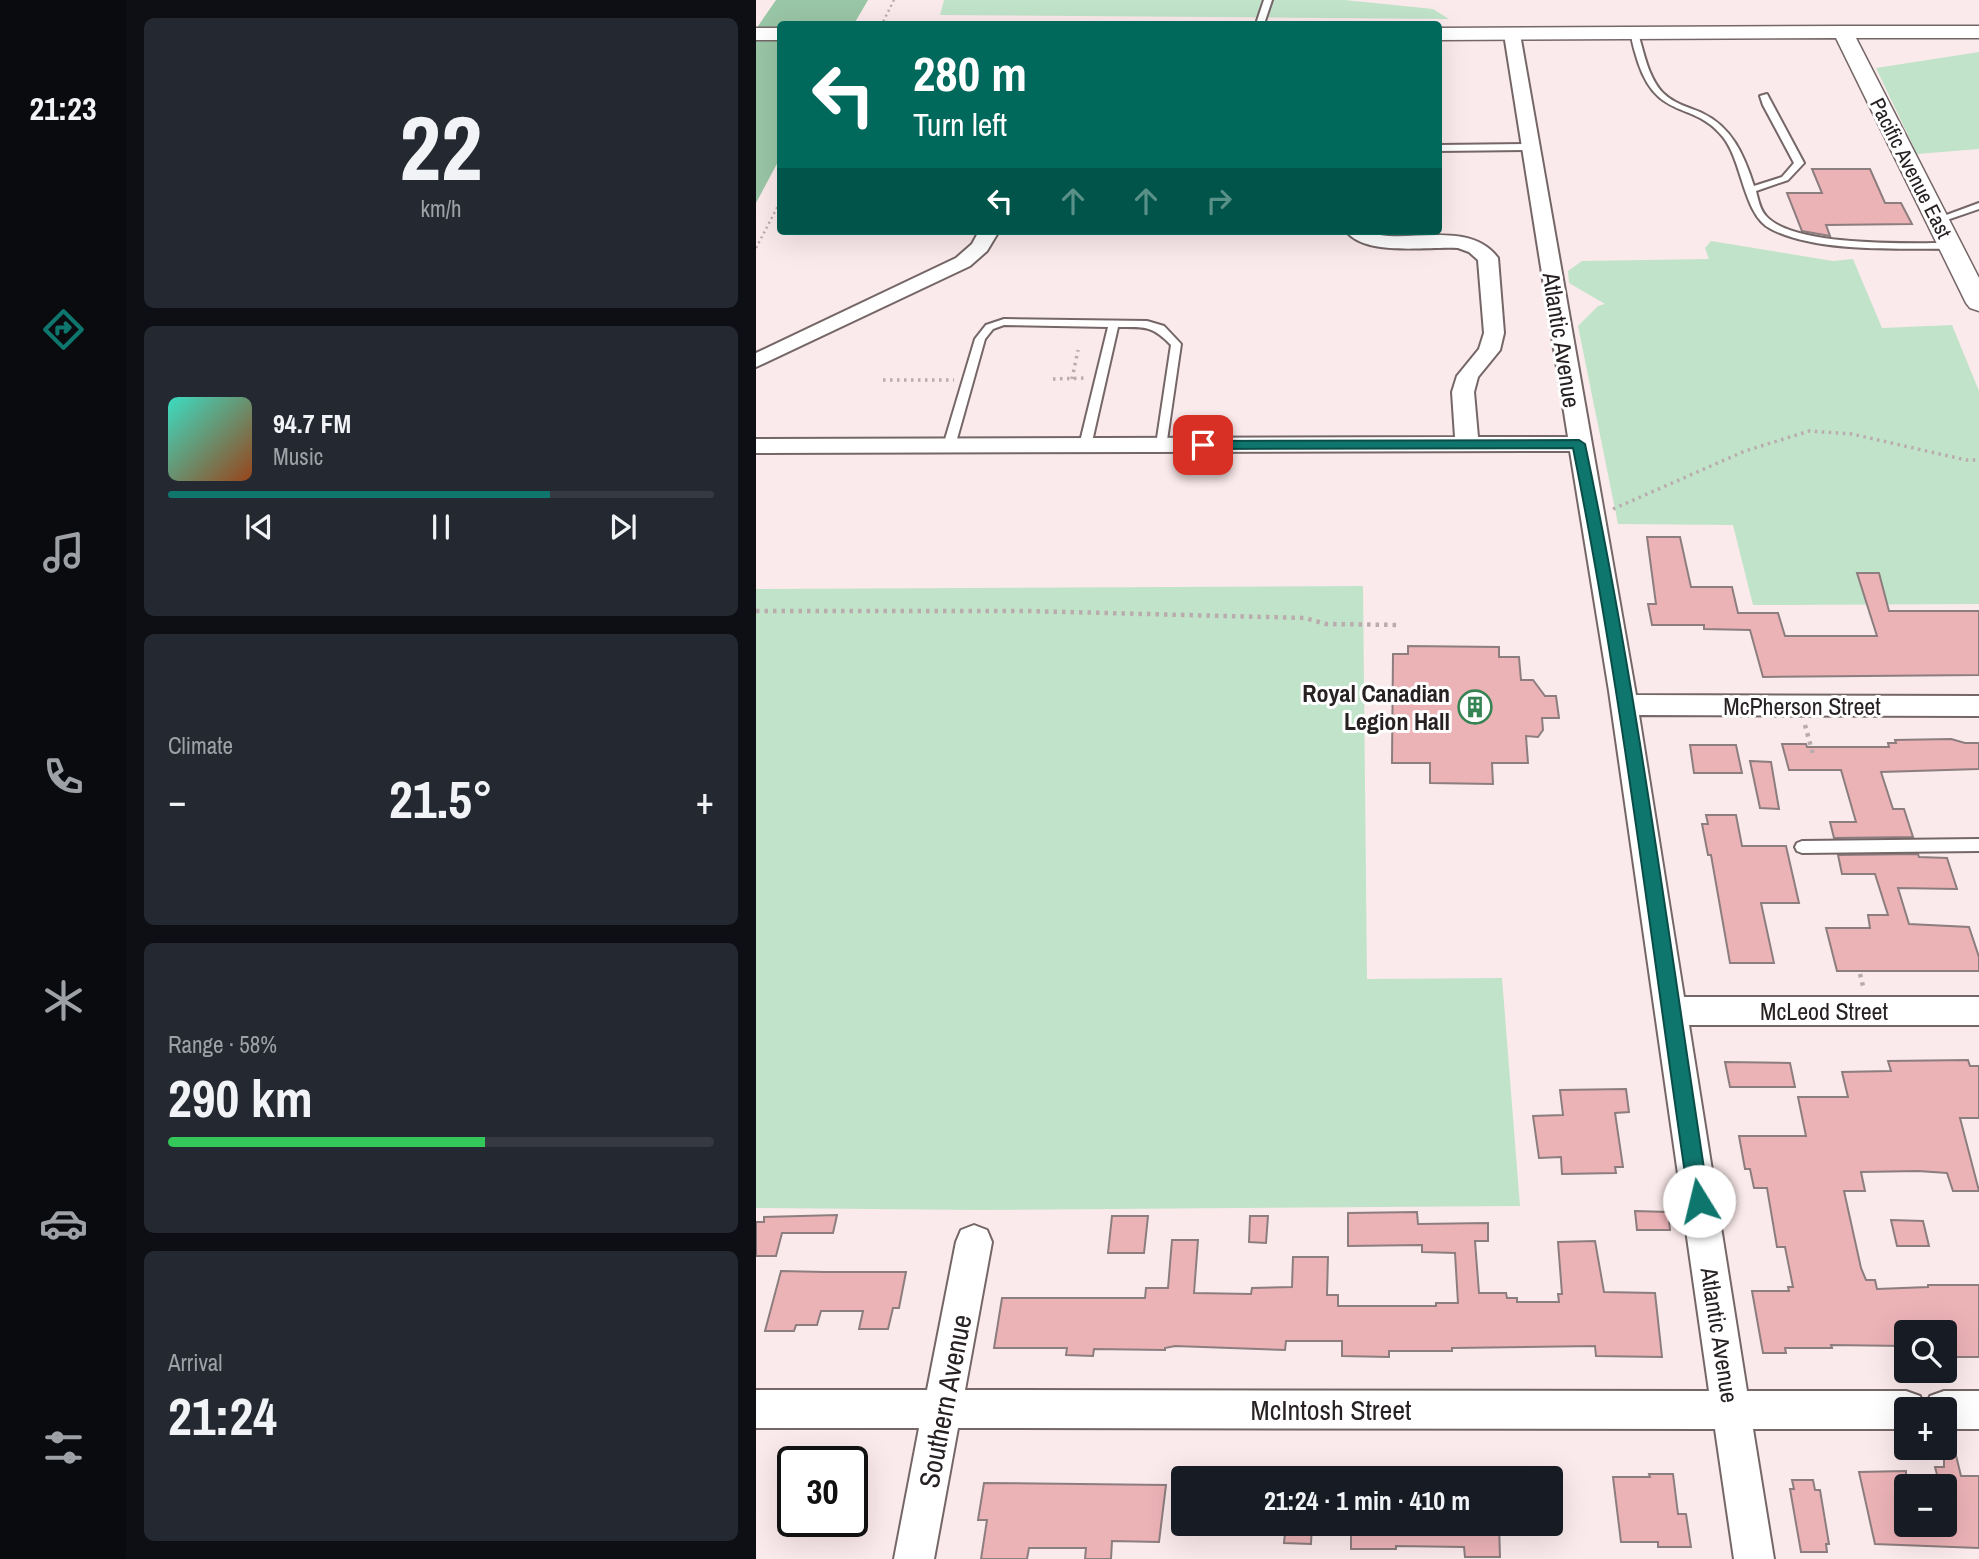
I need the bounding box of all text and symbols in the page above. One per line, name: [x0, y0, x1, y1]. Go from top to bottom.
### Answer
text: 280 m: [913, 40, 1027, 106]
icon: left: [798, 49, 889, 140]
text: 22: [400, 86, 483, 208]
text: 21:23: [29, 87, 97, 130]
street label: Pacific Avenue East: [1863, 93, 1959, 243]
text: Turn left: [913, 103, 1007, 146]
icon: left: [981, 182, 1019, 220]
icon: ahead: [1054, 182, 1092, 220]
icon: ahead: [1127, 182, 1165, 220]
icon: right: [1200, 182, 1238, 220]
text: km/h: [421, 193, 461, 224]
street label: Atlantic Avenue: [1535, 269, 1588, 410]
icon: directions: [39, 305, 88, 354]
text: 94.7 FM: [273, 406, 351, 441]
pin: [1173, 415, 1233, 475]
icon: arrive: [1184, 426, 1222, 464]
text: Music: [273, 441, 323, 472]
icon: previous: [240, 508, 278, 546]
icon: pause: [422, 508, 460, 546]
icon: next: [604, 508, 642, 546]
icon: music: [39, 528, 88, 577]
place label: Royal Canadian Legion Hall: [1302, 677, 1450, 737]
building icon: Royal Canadian Legion Hall: [1456, 688, 1494, 726]
street label: McPherson Street: [1723, 690, 1881, 722]
text: Climate: [168, 730, 233, 761]
icon: phone: [39, 752, 88, 801]
text: 21.5°: [389, 764, 493, 834]
text: −: [168, 775, 186, 826]
text: +: [696, 775, 714, 826]
icon: climate: [39, 976, 88, 1025]
street label: McLeod Street: [1760, 995, 1889, 1027]
text: Range · 58%: [168, 1029, 277, 1060]
text: 290 km: [168, 1063, 313, 1133]
position arrow: [1662, 1164, 1736, 1238]
icon: car: [39, 1199, 88, 1248]
street label: Atlantic Avenue: [1693, 1264, 1746, 1405]
street label: Southern Avenue: [910, 1311, 980, 1491]
map controls: [1894, 1320, 1957, 1537]
button: search: [1894, 1320, 1957, 1383]
text: Arrival: [168, 1347, 223, 1378]
text: 21:24: [168, 1381, 277, 1451]
street label: McIntosh Street: [1251, 1391, 1411, 1429]
button: +: [1894, 1397, 1957, 1460]
icon: filters: [39, 1423, 88, 1472]
speed limit sign: 30: [777, 1446, 868, 1537]
button: −: [1894, 1474, 1957, 1537]
text: 21:24 · 1 min · 410 m: [1264, 1483, 1470, 1518]

